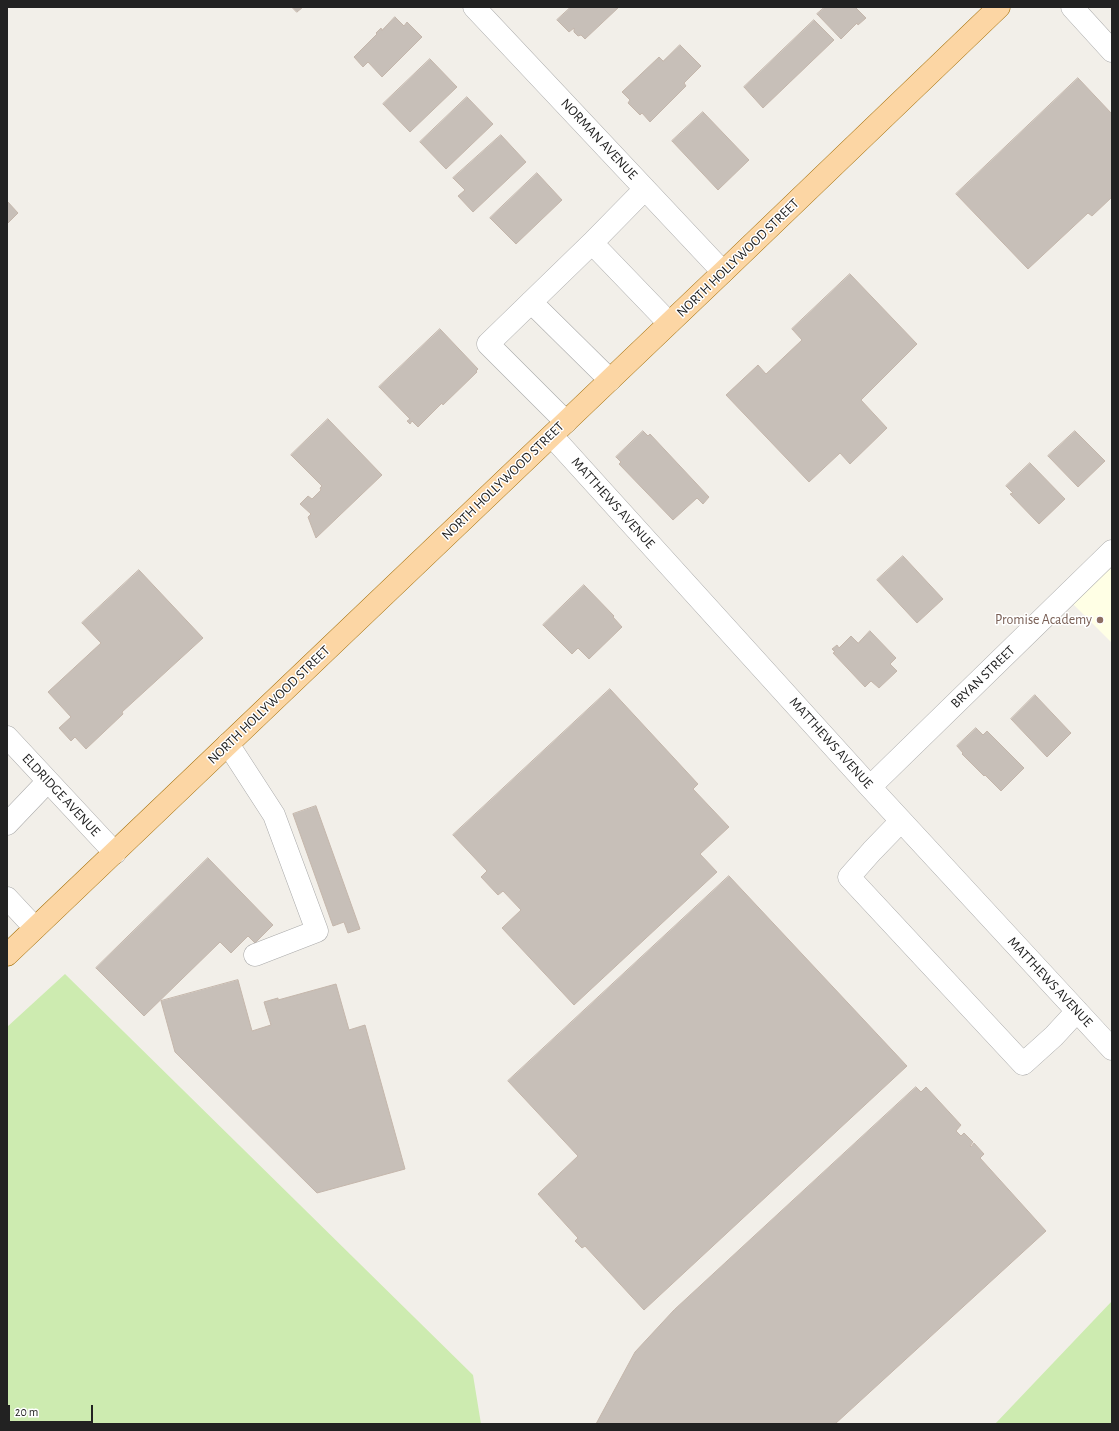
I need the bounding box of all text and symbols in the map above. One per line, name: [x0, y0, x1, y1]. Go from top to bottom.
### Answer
street label: NORMAN AVENUE: [557, 95, 641, 183]
street label: NORTH HOLLYWOOD STREET: [673, 195, 803, 321]
street label: NORTH HOLLYWOOD STREET: [438, 418, 568, 544]
street label: MATTHEWS AVENUE: [568, 454, 658, 552]
place label: Promise Academy: [995, 612, 1092, 628]
marker: Promise Academy: [1095, 615, 1105, 625]
street label: NORTH HOLLYWOOD STREET: [204, 642, 334, 768]
street label: BRYAN STREET: [947, 642, 1019, 712]
street label: MATTHEWS AVENUE: [786, 694, 876, 792]
street label: ELDRIDGE AVENUE: [18, 750, 104, 840]
street label: MATTHEWS AVENUE: [1004, 933, 1096, 1031]
scale bar: [10, 1397, 95, 1423]
text: 20 m: [15, 1406, 38, 1418]

